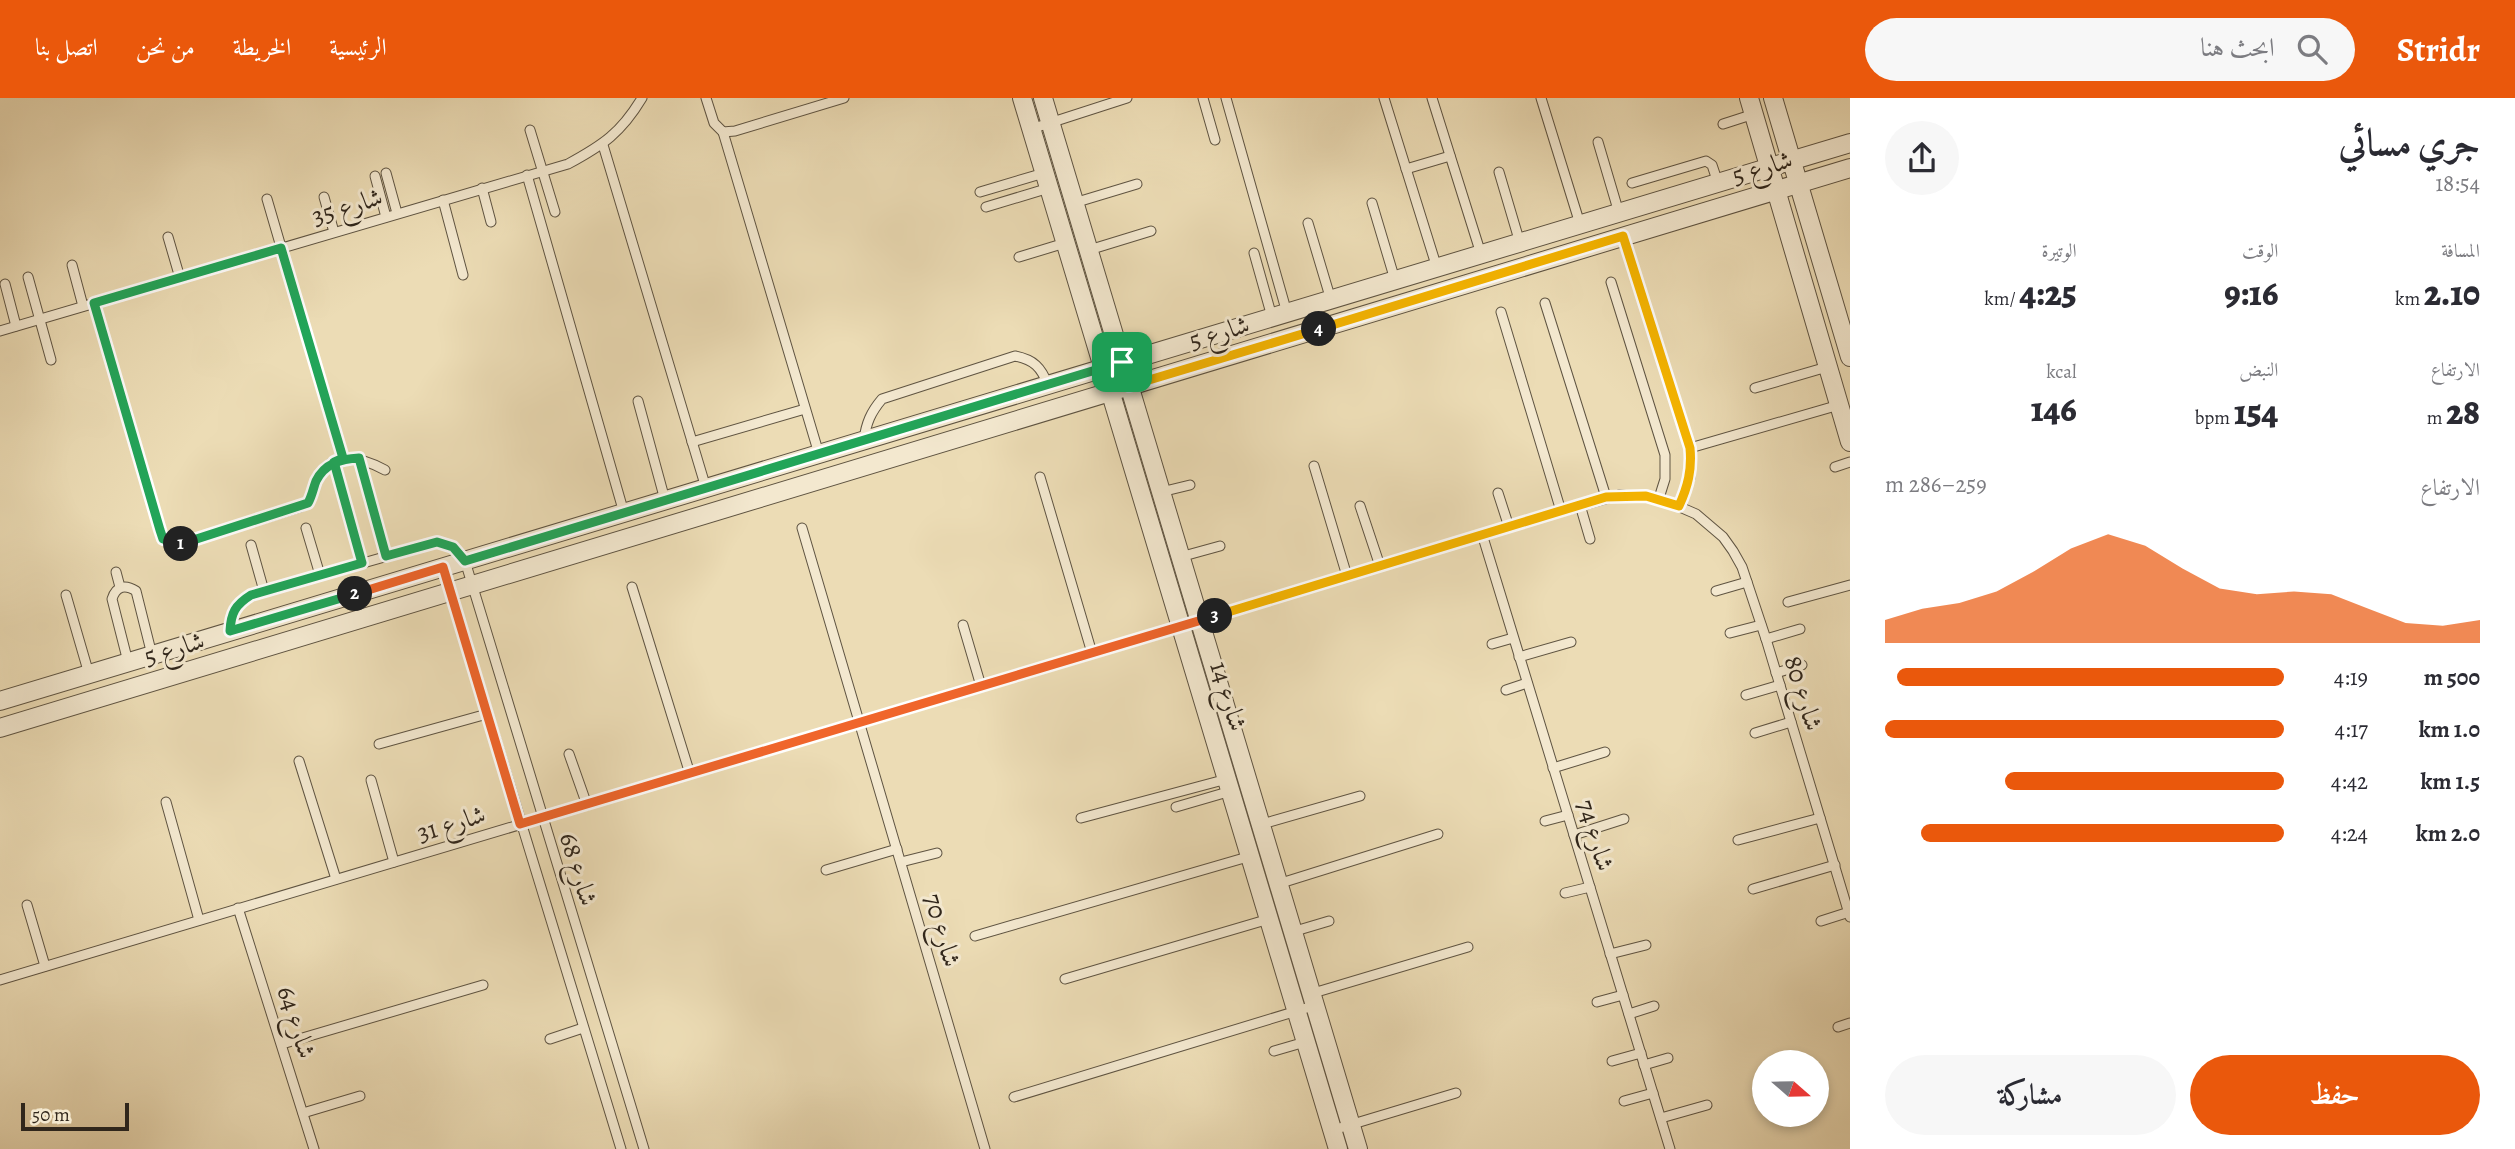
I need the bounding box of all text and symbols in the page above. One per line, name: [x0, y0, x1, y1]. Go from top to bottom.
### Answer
search box: [1865, 18, 2355, 81]
text: Stridr: [2397, 27, 2480, 72]
text: ابحث هنا: [2200, 30, 2275, 65]
icon: search: [2293, 30, 2331, 68]
text: اتصل بنا: [35, 31, 98, 63]
text: من نحن: [136, 31, 195, 63]
text: الخريطة: [233, 31, 291, 63]
text: الرئيسية: [329, 31, 387, 63]
text: جري مسائي: [2339, 116, 2480, 168]
button: share: [1885, 121, 1959, 195]
street label: شارع 5: [1728, 142, 1798, 197]
text: 18:54: [2435, 168, 2480, 199]
street label: شارع 35: [307, 179, 388, 238]
text: الوتيرة: [2042, 238, 2077, 264]
text: الوقت: [2242, 238, 2278, 264]
text: المسافة: [2441, 238, 2480, 264]
text: 4:25: [2020, 269, 2077, 317]
text: 9:16: [2224, 269, 2278, 317]
text: 2.10: [2424, 269, 2480, 317]
text: /km: [1984, 286, 2020, 312]
text: km: [2395, 286, 2424, 312]
street label: شارع 5: [1185, 307, 1255, 362]
pin: 4: [1302, 312, 1336, 346]
text: 4: [1314, 315, 1323, 341]
pin: [1092, 332, 1152, 392]
icon: arrive: [1103, 343, 1141, 381]
text: النبض: [2239, 357, 2278, 383]
text: الارتفاع: [2431, 357, 2480, 383]
text: kcal: [2046, 359, 2077, 385]
text: 146: [2031, 385, 2077, 433]
text: 154: [2234, 388, 2278, 436]
text: 28: [2446, 388, 2480, 436]
text: bpm: [2195, 405, 2234, 431]
text: m: [2427, 405, 2446, 431]
text: 259–286 m: [1885, 469, 1987, 500]
text: الارتفاع: [2420, 472, 2480, 503]
pin: 1: [164, 526, 198, 562]
text: 1: [177, 530, 184, 556]
pin: 2: [338, 576, 372, 612]
text: 2: [350, 580, 359, 606]
pin: 3: [1198, 598, 1232, 634]
text: 3: [1210, 602, 1219, 628]
street label: شارع 5: [140, 623, 210, 678]
street label: شارع 80: [1772, 651, 1831, 736]
street label: شارع 14: [1198, 657, 1256, 736]
text: 4:19: [2334, 662, 2368, 693]
text: 500 m: [2424, 662, 2480, 693]
text: 4:17: [2335, 714, 2368, 745]
text: 1.0 km: [2419, 714, 2480, 745]
text: 4:42: [2331, 766, 2368, 797]
text: 1.5 km: [2420, 766, 2480, 797]
street label: شارع 74: [1564, 795, 1623, 876]
street label: شارع 31: [413, 797, 491, 854]
text: 4:24: [2331, 818, 2368, 849]
text: 2.0 km: [2416, 818, 2480, 849]
street label: شارع 68: [547, 828, 606, 911]
street label: شارع 70: [912, 889, 970, 972]
street label: شارع 64: [265, 982, 325, 1064]
north arrow: [1752, 1050, 1829, 1127]
map controls: [1752, 1050, 1829, 1127]
button: مشاركة: [1885, 1055, 2176, 1135]
button: حفظ: [2190, 1055, 2480, 1135]
scale bar: [21, 1100, 130, 1132]
text: 50 m: [32, 1102, 70, 1128]

